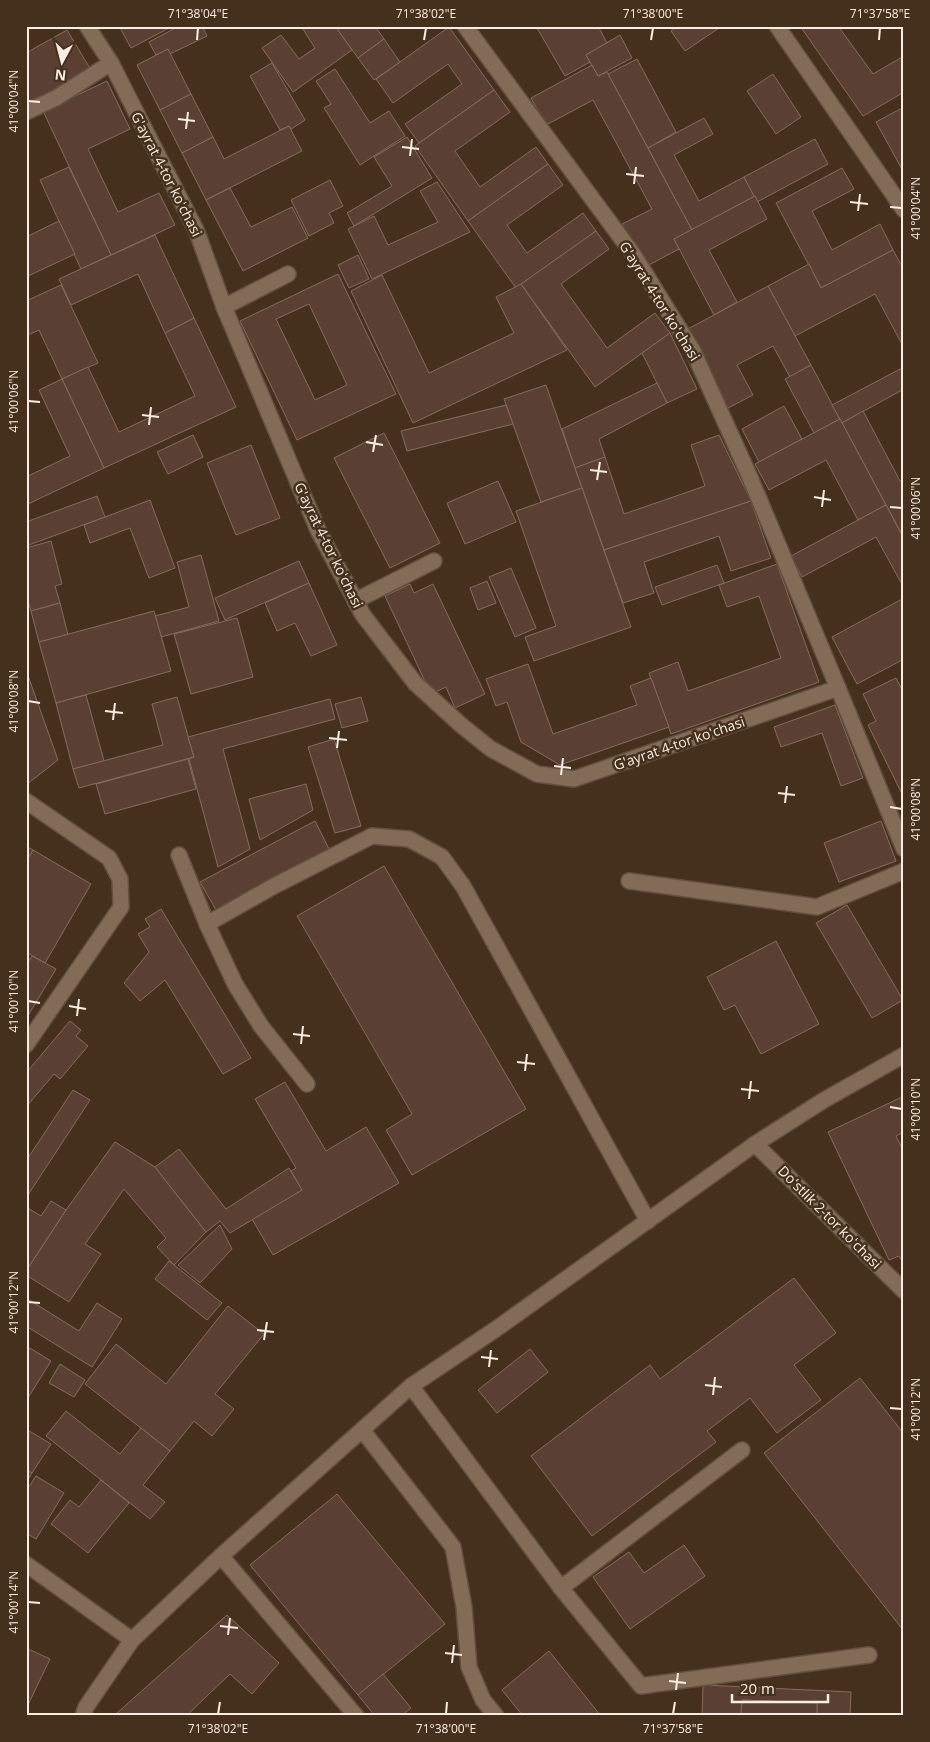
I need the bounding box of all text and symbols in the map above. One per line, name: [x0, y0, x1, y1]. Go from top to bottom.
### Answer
text: 71°38'04"E: [168, 5, 228, 22]
text: 71°38'02"E: [396, 5, 456, 22]
text: 71°38'00"E: [623, 5, 683, 22]
text: 71°37'58"E: [850, 5, 910, 22]
north arrow: [38, 38, 88, 88]
text: N: [54, 65, 67, 86]
text: 41°00'04"N: [5, 70, 22, 132]
street label: G'ayrat 4-tor koʻchasi: [127, 108, 207, 240]
text: 41°00'04"N: [907, 177, 924, 239]
street label: G'ayrat 4-tor koʻchasi: [615, 238, 705, 364]
text: 41°00'06"N: [5, 370, 22, 432]
text: 41°00'06"N: [907, 477, 924, 539]
street label: G'ayrat 4-tor koʻchasi: [290, 479, 368, 611]
text: 41°00'08"N: [5, 670, 22, 732]
street label: G'ayrat 4-tor koʻchasi: [611, 712, 747, 774]
text: 41°00'08"N: [907, 778, 924, 840]
text: 41°00'10"N: [5, 970, 22, 1032]
text: 41°00'10"N: [907, 1078, 924, 1140]
street label: Doʻstlik 2-tor koʻchasi: [774, 1161, 886, 1273]
text: 41°00'12"N: [5, 1271, 22, 1333]
text: 41°00'12"N: [907, 1378, 924, 1440]
text: 41°00'14"N: [5, 1571, 22, 1633]
scale bar: [732, 1672, 829, 1704]
text: 20 m: [740, 1678, 775, 1698]
text: 71°38'02"E: [188, 1720, 248, 1737]
text: 71°38'00"E: [416, 1720, 476, 1737]
text: 71°37'58"E: [643, 1720, 703, 1737]

